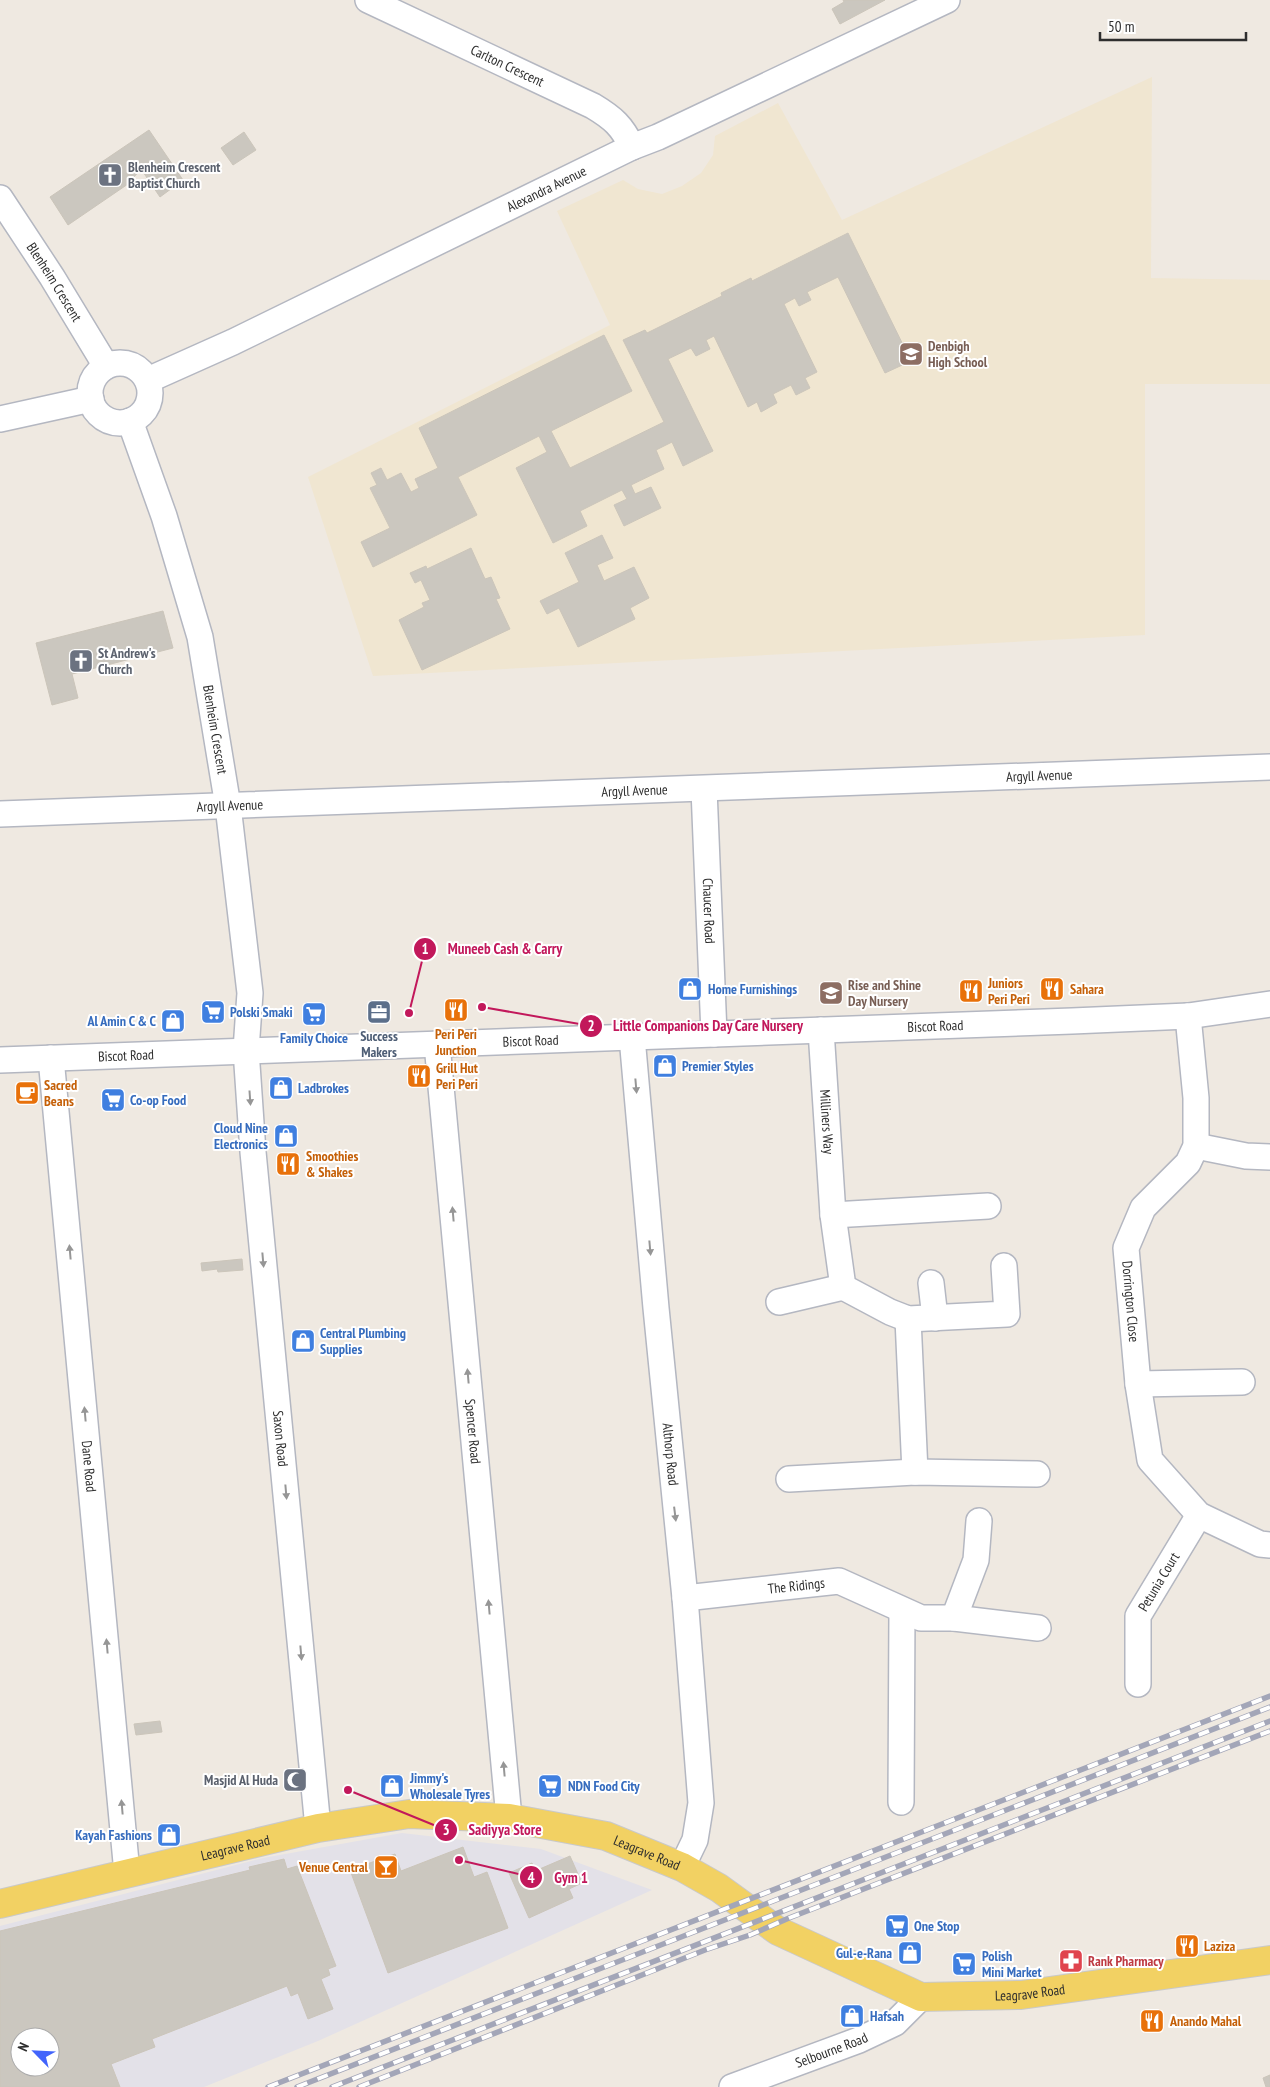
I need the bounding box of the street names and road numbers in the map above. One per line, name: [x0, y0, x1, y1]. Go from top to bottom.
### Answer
street label: Carlton Crescent: [468, 41, 547, 91]
street label: Alexandra Avenue: [504, 162, 589, 216]
street label: Blenheim Crescent: [23, 239, 86, 325]
street label: Blenheim Crescent: [199, 684, 232, 776]
street label: Argyll Avenue: [1006, 765, 1073, 786]
street label: Argyll Avenue: [601, 780, 668, 801]
street label: Argyll Avenue: [196, 795, 264, 816]
street label: Chaucer Road: [699, 878, 719, 944]
street label: Biscot Road: [907, 1016, 964, 1036]
street label: Biscot Road: [502, 1031, 559, 1051]
street label: Biscot Road: [98, 1045, 154, 1065]
street label: Milliners Way: [816, 1089, 838, 1155]
street label: Dorrington Close: [1118, 1260, 1143, 1343]
street label: Spencer Road: [461, 1398, 485, 1465]
street label: Saxon Road: [269, 1410, 292, 1467]
street label: Althorp Road: [659, 1422, 683, 1486]
street label: Dane Road: [78, 1440, 100, 1493]
street label: Petunia Court: [1134, 1549, 1183, 1615]
street label: The Ridings: [767, 1574, 826, 1598]
street label: Leagrave Road: [199, 1831, 272, 1865]
street label: Leagrave Road: [611, 1831, 683, 1874]
street label: Leagrave Road: [995, 1980, 1066, 2005]
street label: Selbourne Road: [793, 2028, 871, 2072]

